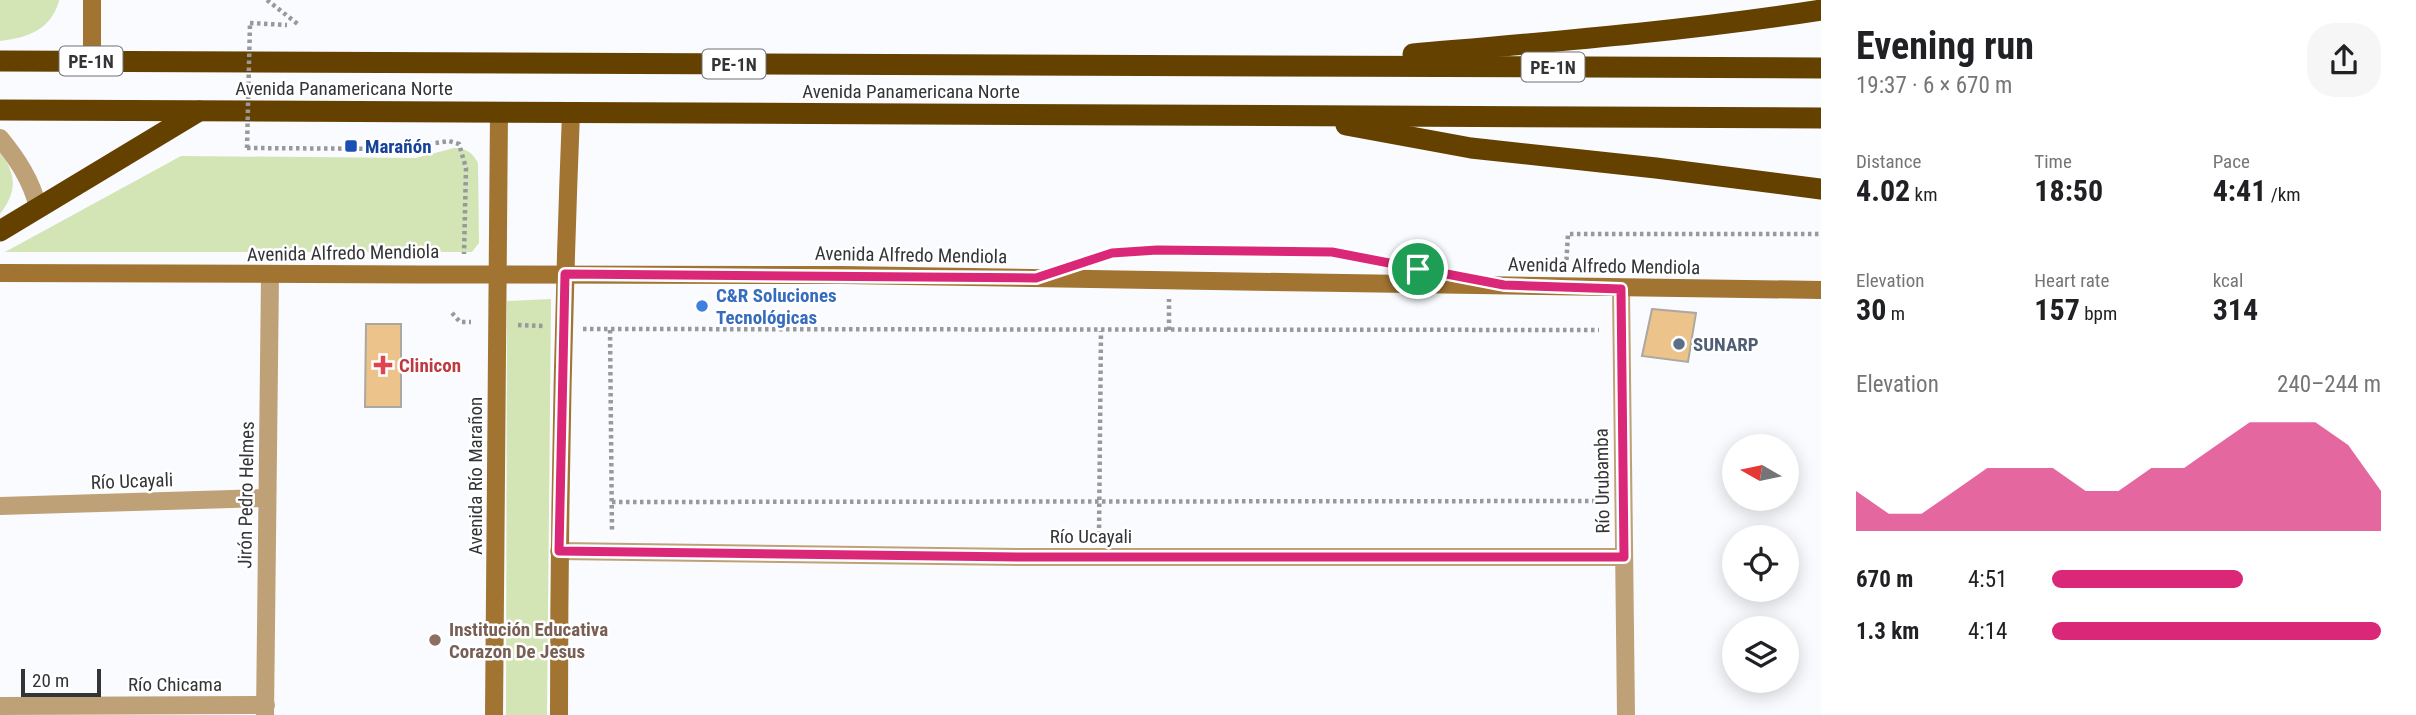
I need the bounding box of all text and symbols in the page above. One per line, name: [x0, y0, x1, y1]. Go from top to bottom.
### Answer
button: share: [2307, 23, 2381, 97]
text: Evening run: [1856, 24, 2034, 68]
road number: PE-1N: [60, 46, 122, 76]
road number: PE-1N: [702, 50, 766, 78]
road number: PE-1N: [1522, 52, 1584, 82]
text: 19:37 · 6 × 670 m: [1856, 72, 2012, 99]
street label: Avenida Panamericana Norte: [235, 77, 453, 100]
street label: Avenida Panamericana Norte: [802, 80, 1020, 103]
place label: Marañón: [365, 135, 431, 158]
marker: Marañón: [343, 138, 359, 154]
text: Distance: [1856, 150, 1921, 173]
text: Time: [2034, 150, 2072, 173]
text: Pace: [2213, 150, 2250, 173]
text: 4.02: [1856, 173, 1910, 208]
text: 18:50: [2034, 173, 2103, 208]
text: 4:41: [2213, 173, 2266, 208]
text: km: [1910, 183, 1937, 206]
text: /km: [2266, 183, 2301, 206]
pin: [1388, 239, 1448, 299]
street label: Avenida Alfredo Mendiola: [247, 240, 439, 266]
street label: Avenida Alfredo Mendiola: [815, 242, 1007, 268]
icon: arrive: [1399, 250, 1437, 288]
street label: Avenida Alfredo Mendiola: [1508, 253, 1700, 279]
text: Elevation: [1856, 269, 1924, 292]
text: Heart rate: [2034, 269, 2109, 292]
text: kcal: [2213, 269, 2243, 292]
place label: C&R Soluciones Tecnológicas: [716, 284, 837, 329]
text: 30: [1856, 292, 1886, 327]
text: 157: [2034, 292, 2080, 327]
text: 314: [2213, 292, 2258, 327]
marker: C&R Soluciones Tecnológicas: [694, 298, 710, 314]
text: m: [1886, 302, 1905, 325]
text: bpm: [2080, 302, 2117, 325]
place label: SUNARP: [1693, 333, 1759, 356]
marker: SUNARP: [1671, 336, 1687, 352]
place label: Clinicon: [399, 354, 461, 377]
marker: Clinicon: [373, 355, 393, 375]
text: Elevation: [1856, 371, 1939, 398]
text: 240–244 m: [2277, 371, 2381, 398]
street label: Avenida Río Marañon: [464, 397, 487, 555]
street label: Jirón Pedro Helmes: [233, 421, 259, 569]
street label: Río Urubamba: [1590, 428, 1614, 534]
north arrow: [1722, 434, 1799, 511]
map controls: [1722, 434, 1799, 693]
street label: Río Ucayali: [90, 468, 174, 494]
street label: Río Ucayali: [1050, 525, 1132, 548]
button: locate: [1722, 525, 1799, 602]
text: 670 m: [1856, 566, 1913, 593]
text: 4:51: [1968, 566, 2007, 593]
button: layers: [1722, 616, 1799, 693]
place label: Institución Educativa Corazon De Jesus: [449, 618, 608, 663]
text: 1.3 km: [1856, 618, 1919, 645]
text: 4:14: [1968, 618, 2007, 645]
marker: Institución Educativa Corazon De Jesus: [427, 632, 443, 648]
scale bar: [21, 666, 102, 698]
text: 20 m: [32, 669, 69, 692]
street label: Río Chicama: [128, 673, 222, 696]

